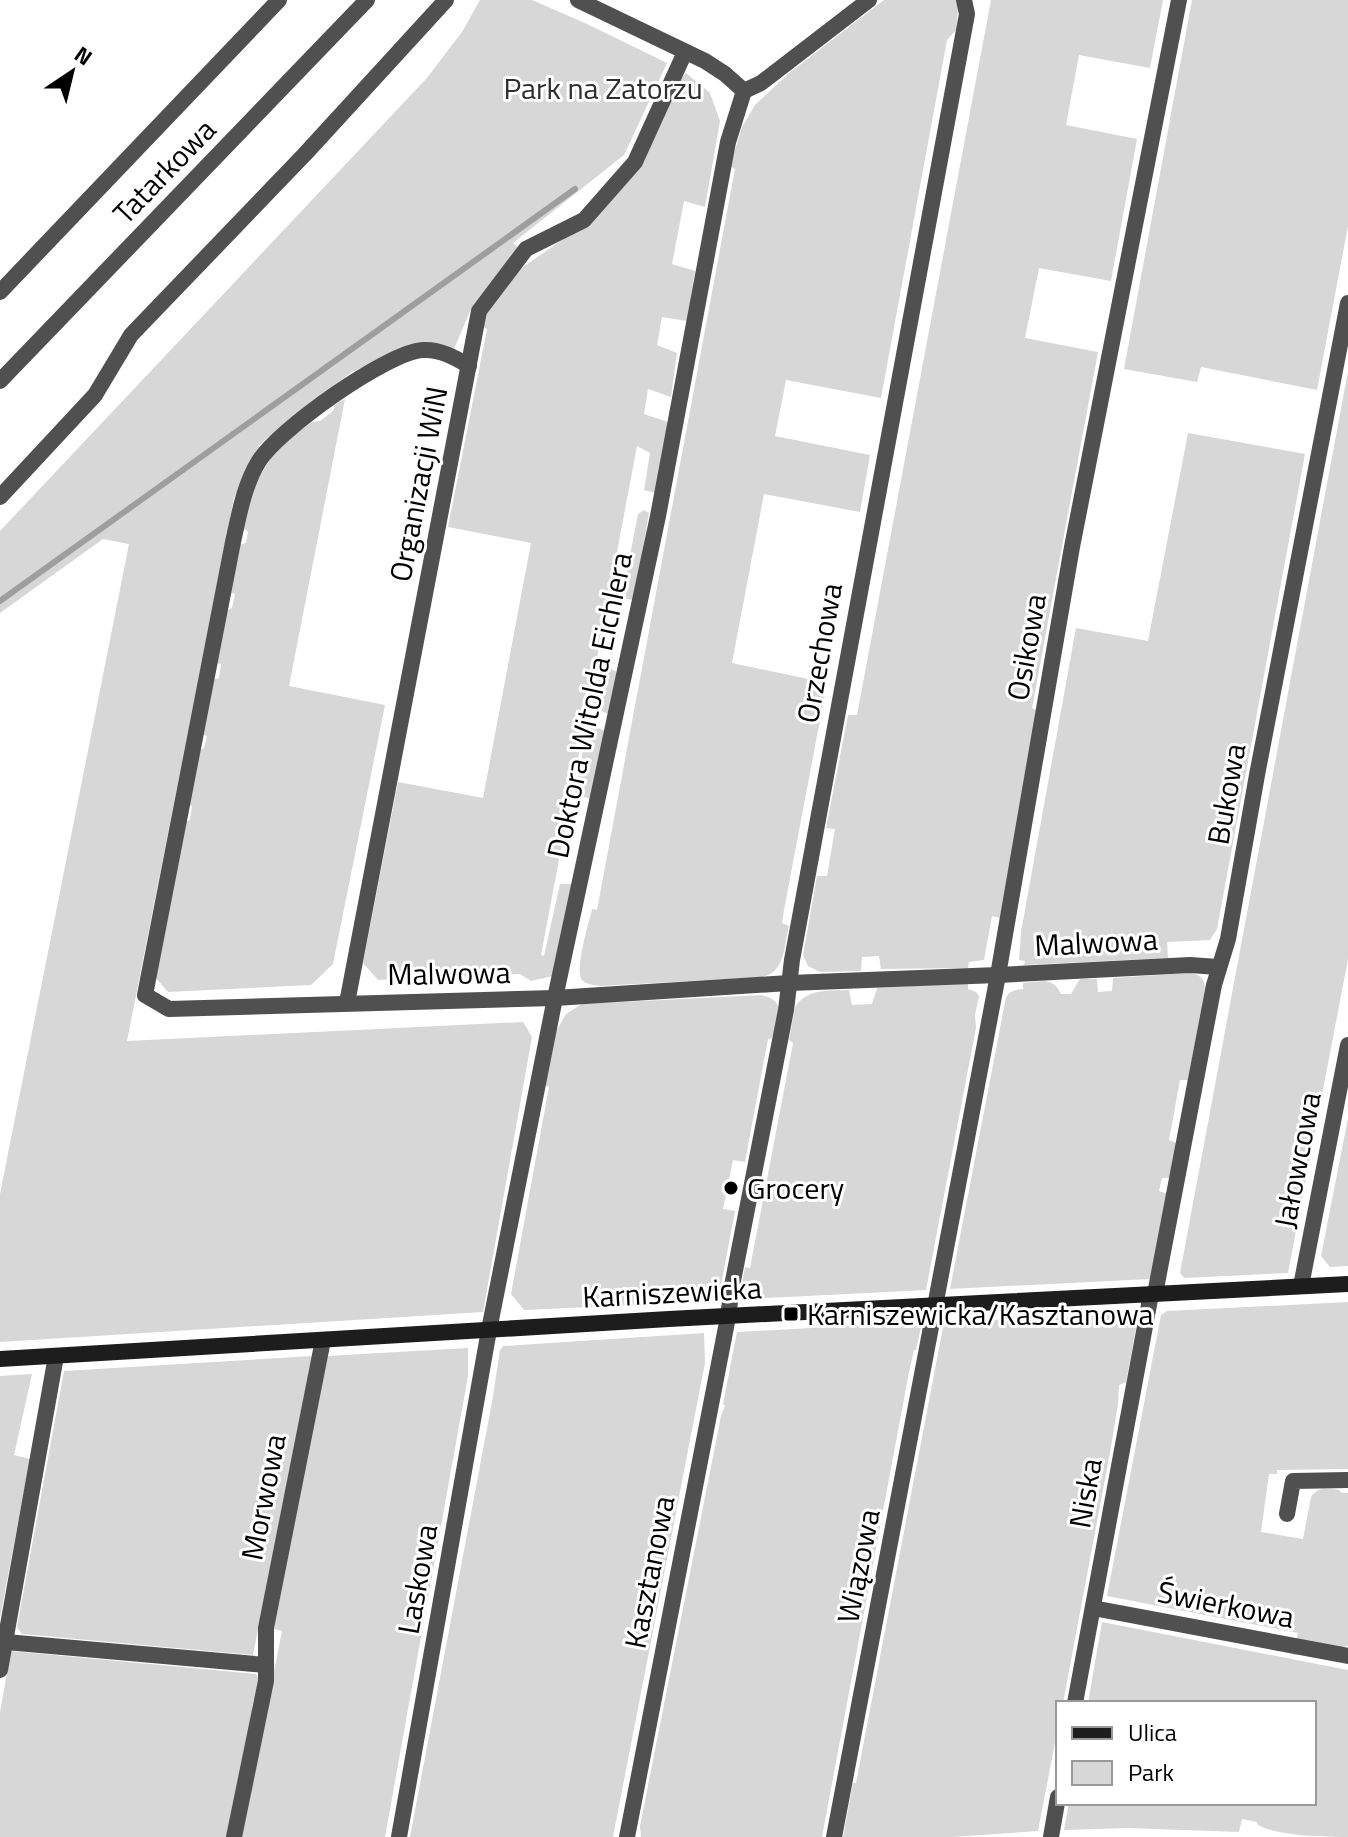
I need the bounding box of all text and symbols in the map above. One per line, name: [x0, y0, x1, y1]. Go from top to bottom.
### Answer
north arrow: [32, 32, 112, 112]
text: N: [67, 37, 99, 74]
park label: Park na Zatorzu: [503, 65, 703, 111]
street label: Tatarkowa: [102, 108, 226, 234]
street label: Organizacji WiN: [377, 382, 459, 586]
street label: Doktora Witolda Eichlera: [534, 548, 644, 862]
street label: Orzechowa: [784, 579, 854, 727]
street label: Osikowa: [994, 590, 1058, 704]
street label: Bukowa: [1195, 740, 1257, 848]
street label: Malwowa: [1033, 916, 1159, 968]
street label: Malwowa: [387, 949, 511, 997]
street label: Jałowcowa: [1261, 1088, 1333, 1232]
place label: Grocery: [747, 1165, 844, 1211]
marker: Grocery: [722, 1179, 740, 1197]
street label: Karniszewicka: [581, 1264, 763, 1320]
place label: Karniszewicka/Kasztanowa: [807, 1291, 1154, 1337]
marker: Karniszewicka/Kasztanowa: [782, 1305, 800, 1323]
street label: Morwowa: [228, 1430, 298, 1564]
street label: Niska: [1056, 1454, 1114, 1532]
street label: Kasztanowa: [612, 1492, 686, 1652]
street label: Wiązowa: [824, 1505, 892, 1627]
street label: Laskowa: [385, 1520, 449, 1638]
street label: Świerkowa: [1154, 1568, 1298, 1640]
legend: [1056, 1701, 1316, 1805]
text: Ulica: [1128, 1714, 1177, 1750]
text: Park: [1128, 1754, 1174, 1790]

